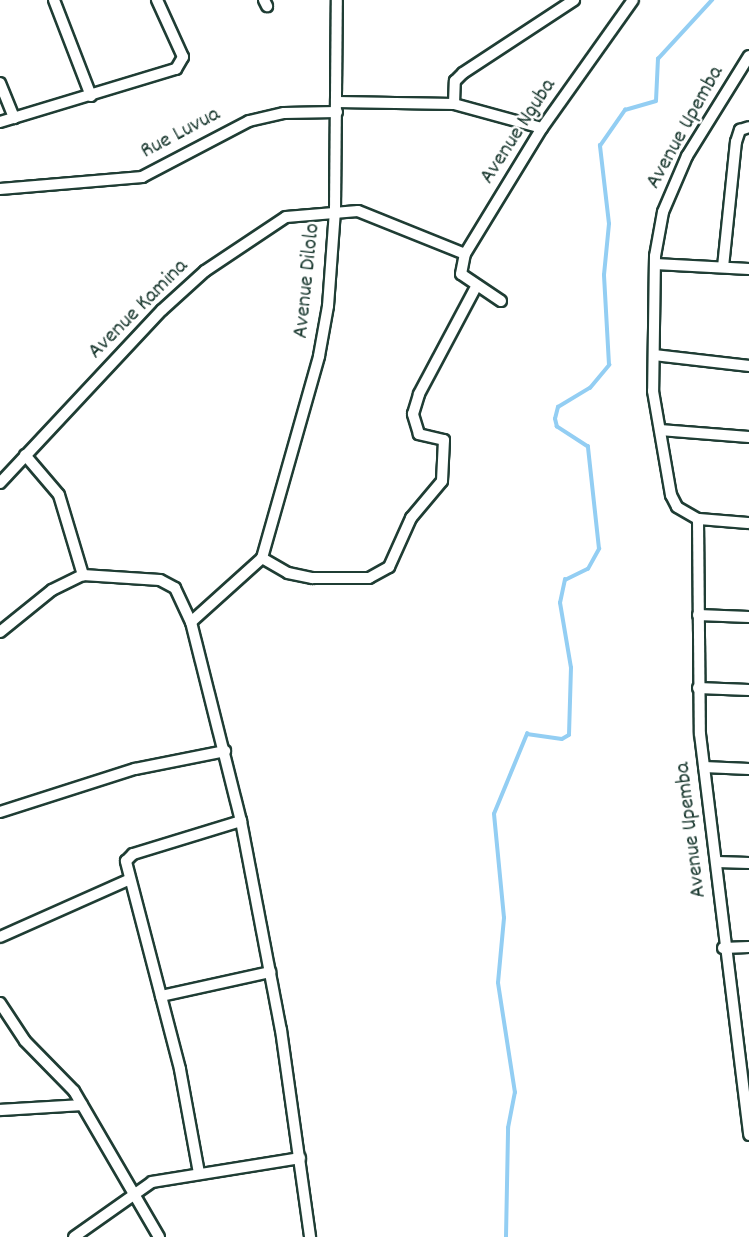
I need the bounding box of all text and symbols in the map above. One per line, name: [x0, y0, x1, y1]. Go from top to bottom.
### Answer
street label: Avenue Upemba: [641, 62, 731, 194]
street label: Avenue Nguba: [475, 74, 563, 190]
street label: Rue Luvua: [137, 102, 225, 166]
street label: Avenue Dilolo: [288, 222, 328, 340]
street label: Avenue Kamina: [83, 254, 195, 366]
street label: Avenue Upemba: [670, 761, 714, 899]

